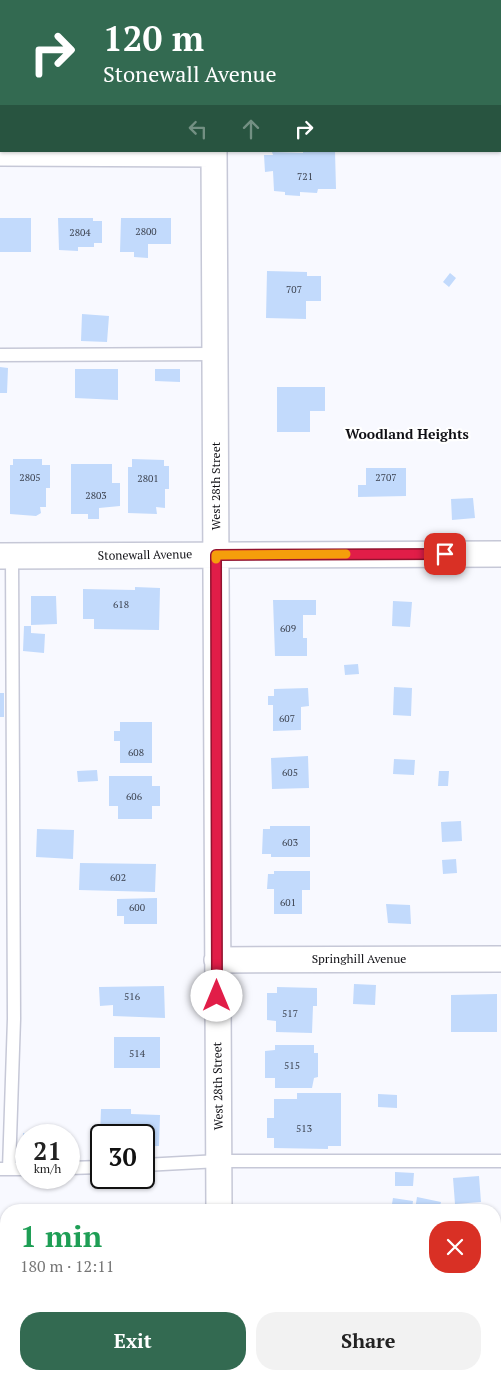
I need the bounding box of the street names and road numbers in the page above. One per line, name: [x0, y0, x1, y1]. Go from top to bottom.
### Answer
street label: West 28th Street: [208, 441, 223, 530]
street label: Stonewall Avenue: [98, 546, 192, 563]
street label: Springhill Avenue: [312, 951, 406, 966]
street label: West 28th Street: [209, 1041, 226, 1130]

